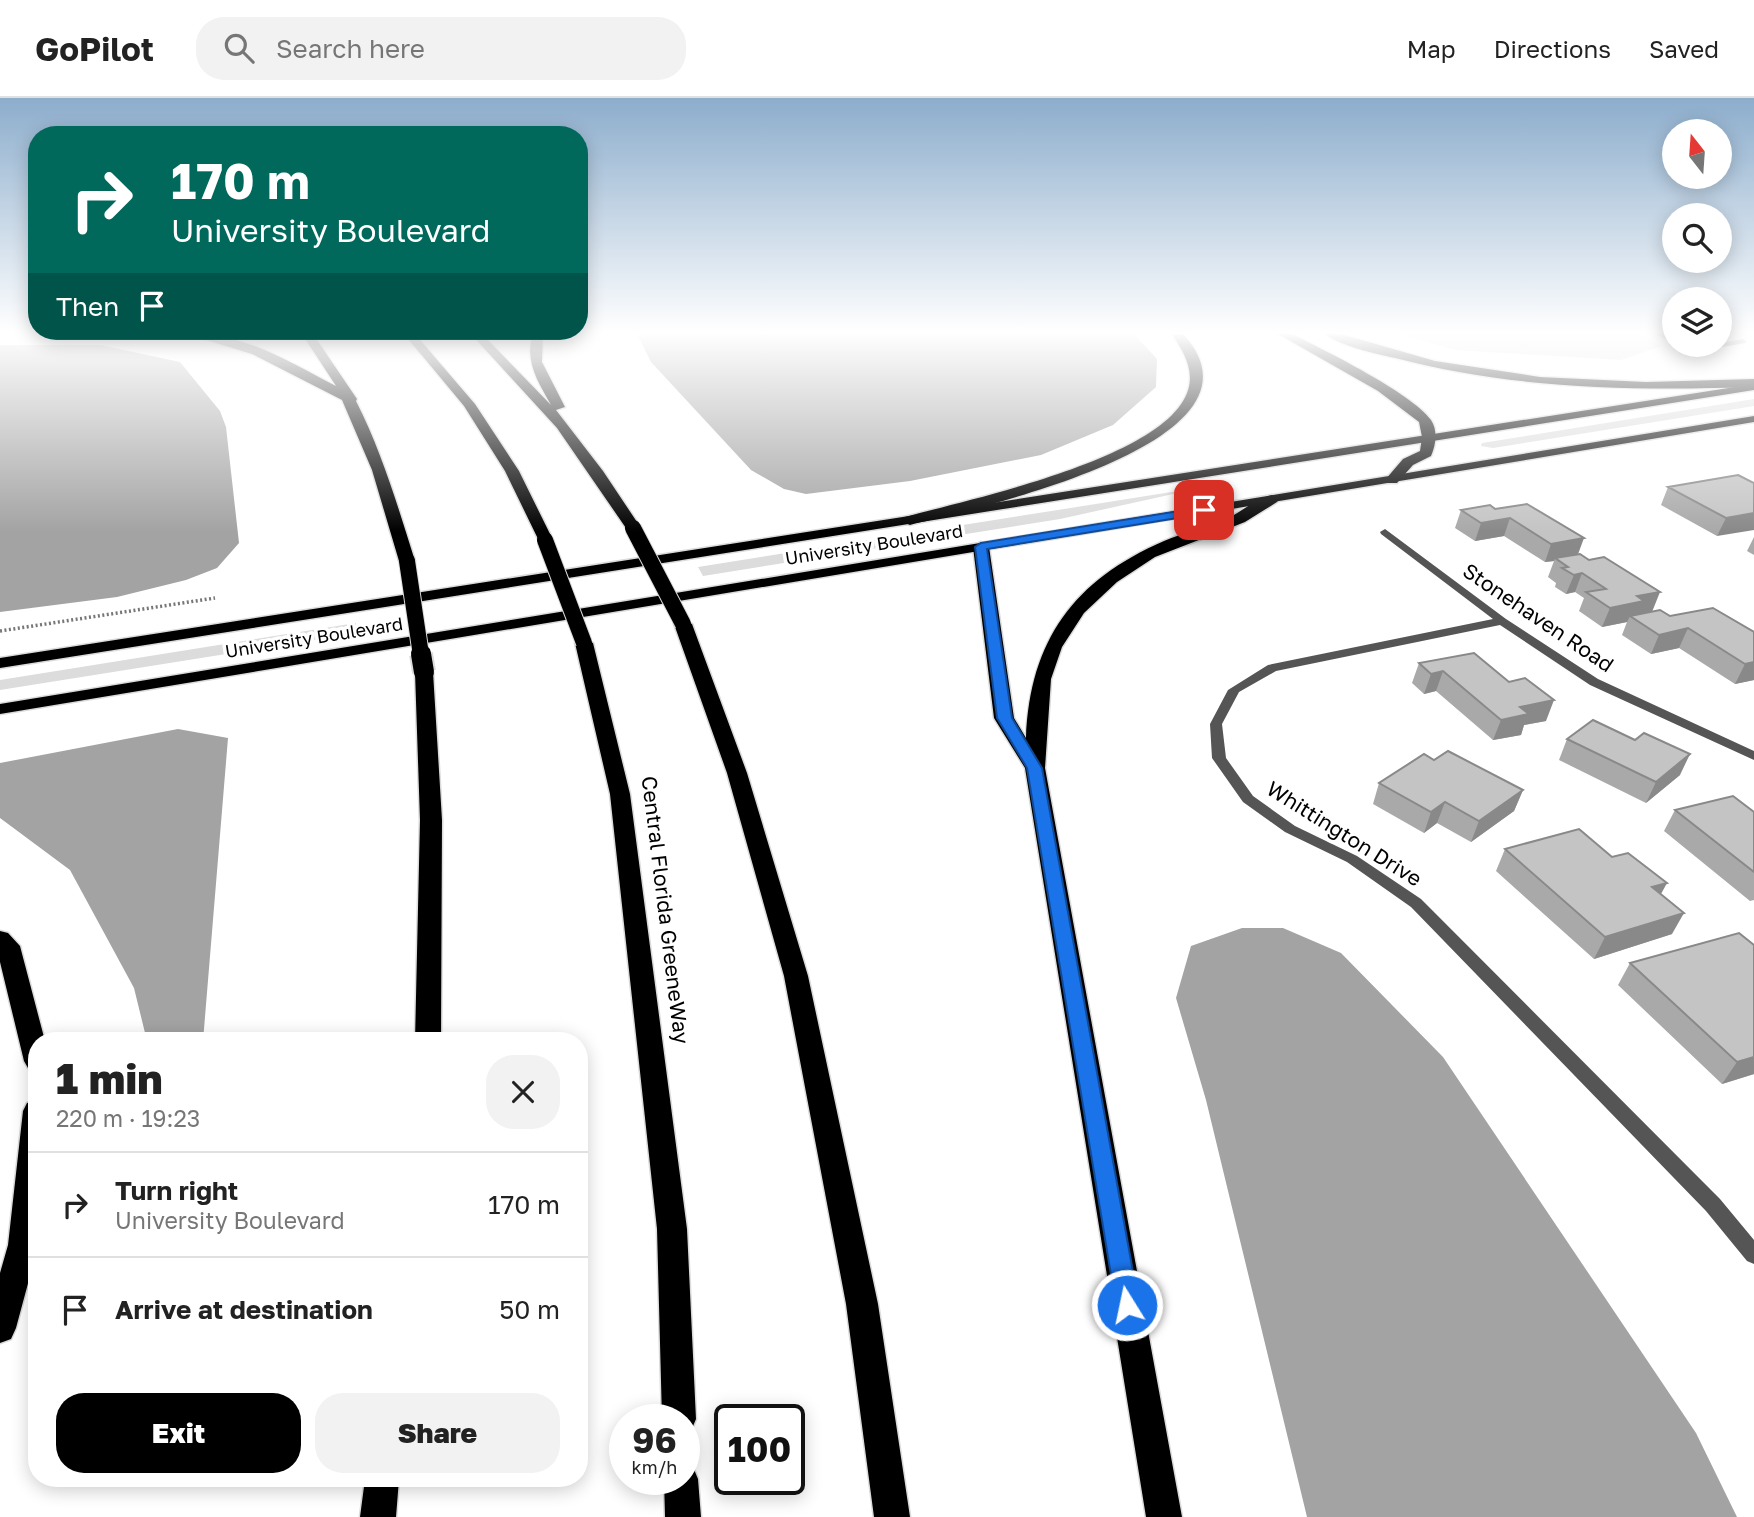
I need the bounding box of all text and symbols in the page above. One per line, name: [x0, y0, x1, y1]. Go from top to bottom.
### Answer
search box: [196, 17, 686, 80]
text: GoPilot: [35, 29, 154, 68]
icon: search: [220, 29, 258, 67]
text: Search here: [276, 33, 425, 64]
text: Map: [1407, 34, 1456, 63]
text: Directions: [1494, 34, 1611, 63]
text: Saved: [1649, 34, 1719, 63]
north arrow: [1662, 119, 1732, 189]
map controls: [1662, 119, 1732, 357]
text: 170 m: [171, 151, 310, 210]
icon: right: [56, 154, 147, 245]
button: search: [1662, 203, 1732, 273]
text: University Boulevard: [171, 211, 491, 249]
icon: arrive: [133, 287, 171, 325]
button: layers: [1662, 287, 1732, 357]
text: Then: [56, 291, 119, 322]
pin: [1174, 480, 1234, 540]
icon: arrive: [1185, 491, 1223, 529]
street label: University Boulevard: [783, 519, 964, 569]
street label: Stonehaven Road: [1458, 557, 1619, 677]
street label: University Boulevard: [223, 612, 404, 662]
street label: Central Florida GreeneWay: [637, 774, 695, 1045]
street label: Whittington Drive: [1262, 775, 1427, 891]
text: 1 min: [56, 1053, 163, 1103]
button: close: [486, 1055, 560, 1129]
text: 220 m · 19:23: [56, 1104, 200, 1132]
text: Turn right: [115, 1175, 238, 1206]
icon: right: [56, 1186, 94, 1224]
text: 170 m: [488, 1189, 560, 1220]
text: University Boulevard: [115, 1206, 345, 1234]
position arrow: [1090, 1268, 1164, 1342]
icon: arrive: [56, 1291, 94, 1329]
text: Arrive at destination: [115, 1294, 373, 1325]
text: 50 m: [499, 1294, 560, 1325]
button: Exit: [56, 1393, 301, 1473]
button: Share: [315, 1393, 560, 1473]
speed limit sign: 100: [714, 1404, 805, 1495]
text: 96: [632, 1419, 677, 1461]
text: km/h: [632, 1456, 677, 1478]

